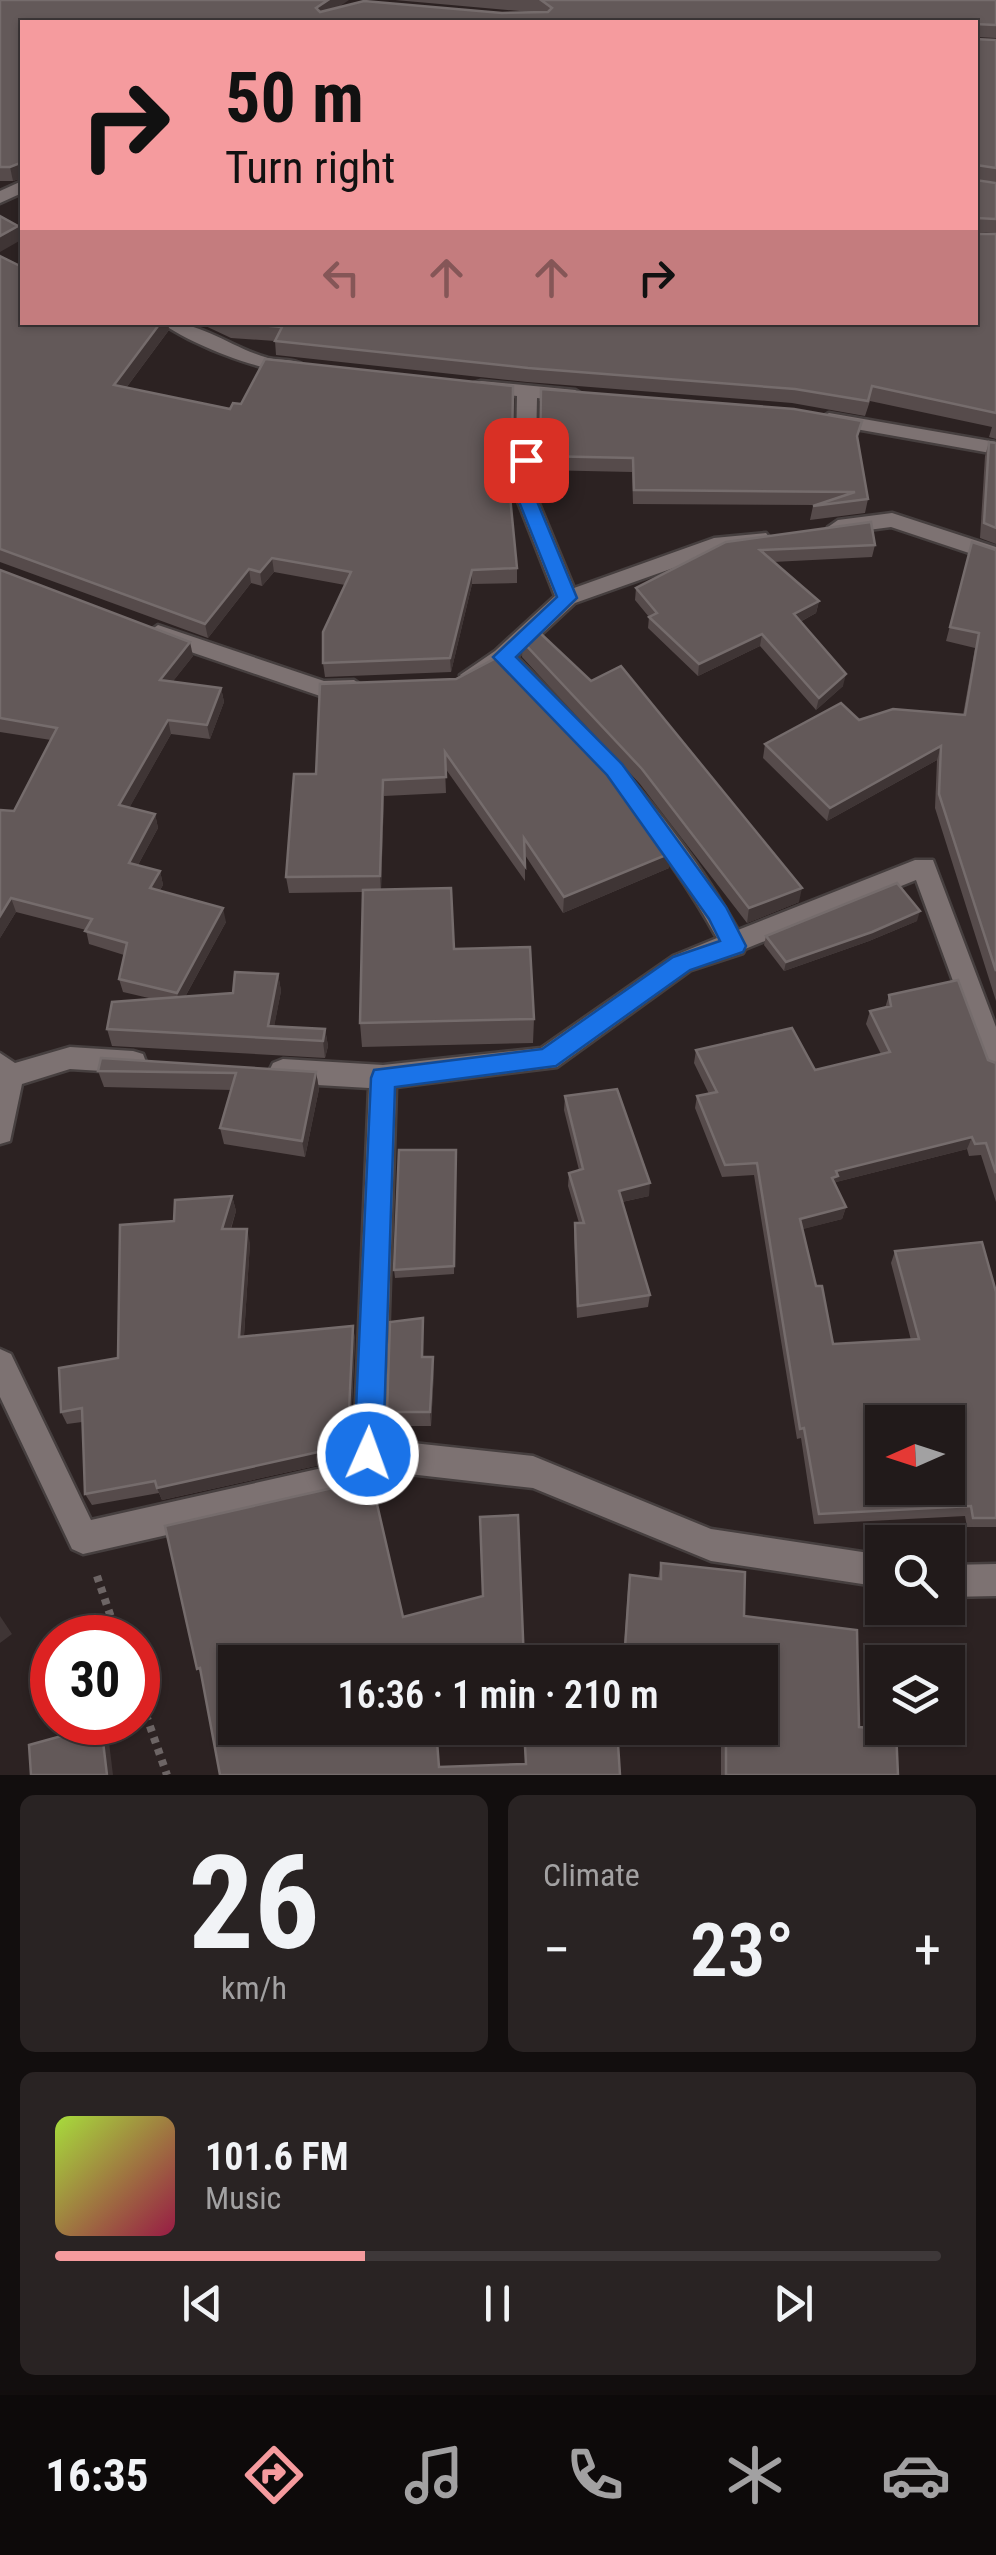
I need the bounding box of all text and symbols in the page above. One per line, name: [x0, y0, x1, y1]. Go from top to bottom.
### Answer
text: 50 m: [225, 57, 364, 139]
icon: right: [60, 60, 190, 190]
text: Turn right: [225, 141, 395, 194]
icon: left: [314, 250, 369, 305]
icon: ahead: [419, 250, 474, 305]
icon: ahead: [524, 250, 579, 305]
icon: right: [629, 250, 684, 305]
pin: [484, 418, 569, 503]
icon: arrive: [499, 433, 554, 488]
position arrow: [316, 1402, 420, 1506]
north arrow: [865, 1405, 965, 1505]
map controls: [865, 1405, 965, 1745]
button: search: [865, 1525, 965, 1625]
speed limit sign: 30: [30, 1615, 160, 1745]
button: layers: [865, 1645, 965, 1745]
text: 16:36 · 1 min · 210 m: [338, 1673, 658, 1717]
text: 26: [188, 1827, 320, 1980]
text: Climate: [543, 1856, 640, 1894]
text: 23°: [690, 1906, 794, 1994]
text: −: [543, 1918, 571, 1982]
text: +: [914, 1918, 941, 1982]
text: km/h: [221, 1969, 287, 2007]
text: 101.6 FM: [205, 2135, 349, 2179]
text: Music: [205, 2179, 281, 2217]
icon: previous: [175, 2276, 230, 2331]
icon: pause: [470, 2276, 525, 2331]
icon: next: [766, 2276, 821, 2331]
icon: directions: [239, 2440, 309, 2510]
icon: music: [399, 2440, 469, 2510]
icon: phone: [560, 2440, 630, 2510]
icon: climate: [720, 2440, 790, 2510]
icon: car: [881, 2440, 951, 2510]
text: 16:35: [45, 2449, 149, 2502]

